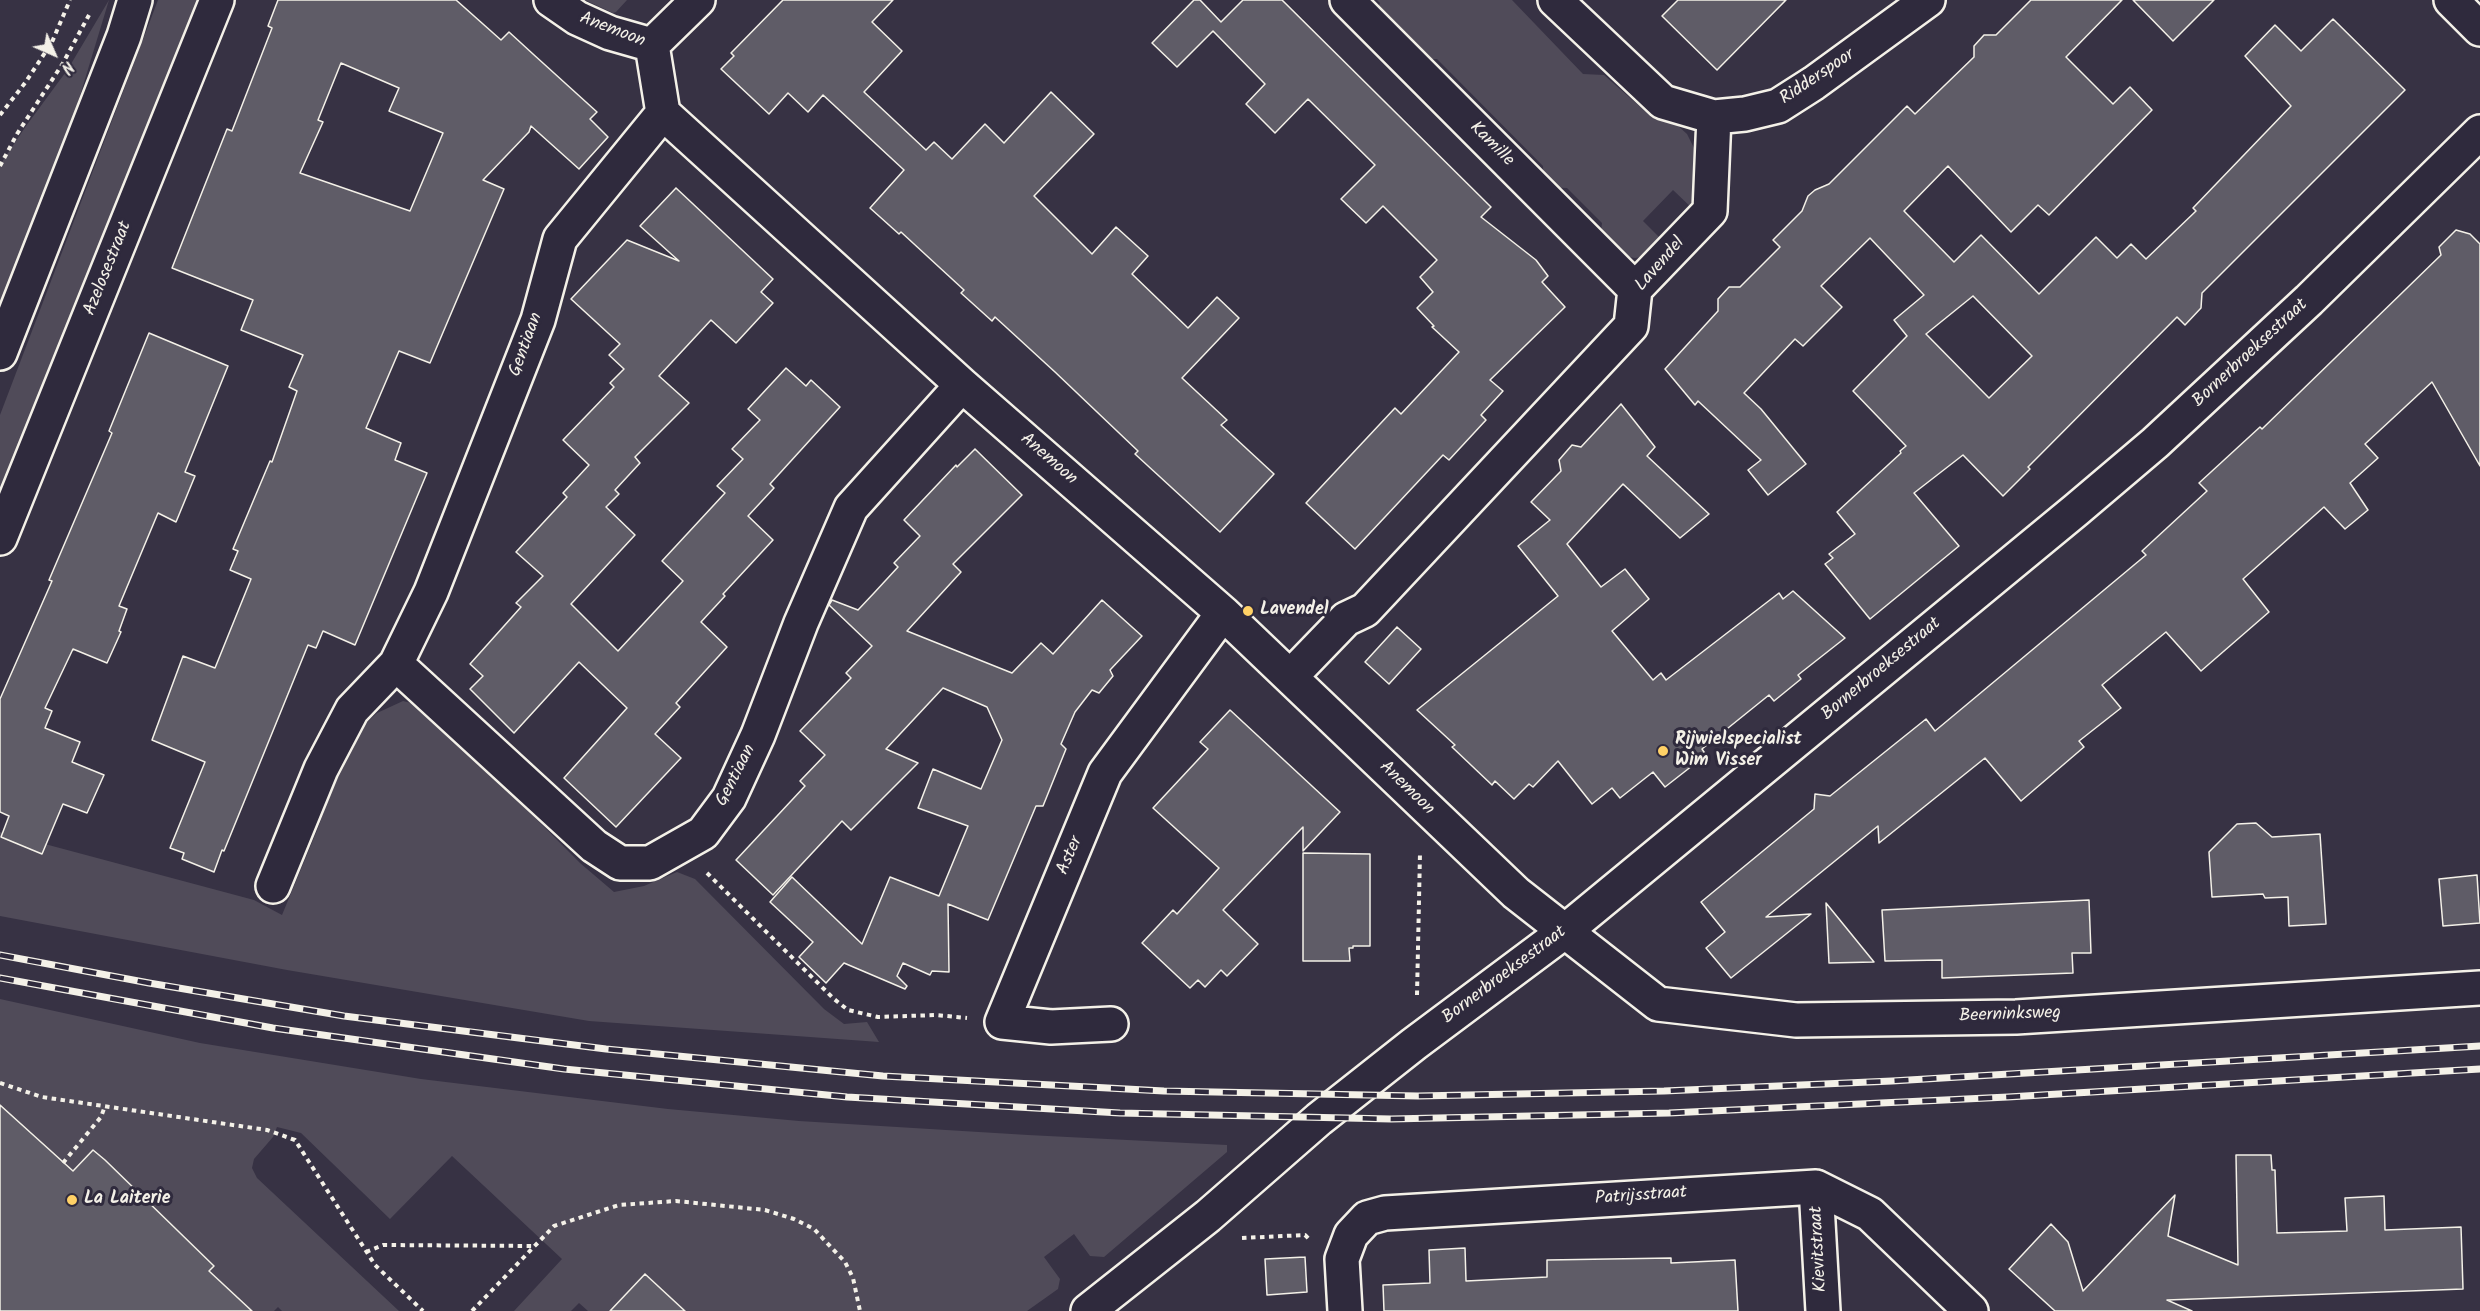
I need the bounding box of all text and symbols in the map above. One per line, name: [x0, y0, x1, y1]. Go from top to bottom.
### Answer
street label: Anemoon: [576, 9, 648, 53]
north arrow: [24, 24, 84, 84]
street label: Ridderspoor: [1777, 45, 1859, 111]
text: N: [55, 55, 80, 79]
street label: Kamille: [1464, 118, 1518, 172]
street label: Azelosestraat: [80, 219, 138, 319]
street label: Lavendel: [1632, 233, 1690, 297]
street label: Bornerbroeksestraat: [2189, 295, 2313, 413]
street label: Gentiaan: [505, 310, 549, 380]
street label: Anemoon: [1015, 429, 1081, 491]
place label: Lavendel: [1260, 600, 1329, 622]
marker: Lavendel: [1241, 604, 1255, 618]
street label: Bornerbroeksestraat: [1818, 614, 1946, 726]
place label: Rijwielspecialist Wim Visser: [1675, 730, 1802, 772]
street label: Gentiaan: [712, 742, 762, 810]
marker: Rijwielspecialist Wim Visser: [1656, 744, 1670, 758]
street label: Anemoon: [1374, 757, 1438, 821]
street label: Aster: [1053, 834, 1089, 878]
street label: Bornerbroeksestraat: [1439, 922, 1571, 1030]
street label: Beerninksweg: [1959, 1003, 2061, 1029]
street label: Patrijsstraat: [1594, 1183, 1688, 1211]
place label: La Laiterie: [84, 1189, 171, 1211]
marker: La Laiterie: [65, 1193, 79, 1207]
street label: Kievitstraat: [1807, 1205, 1833, 1293]

